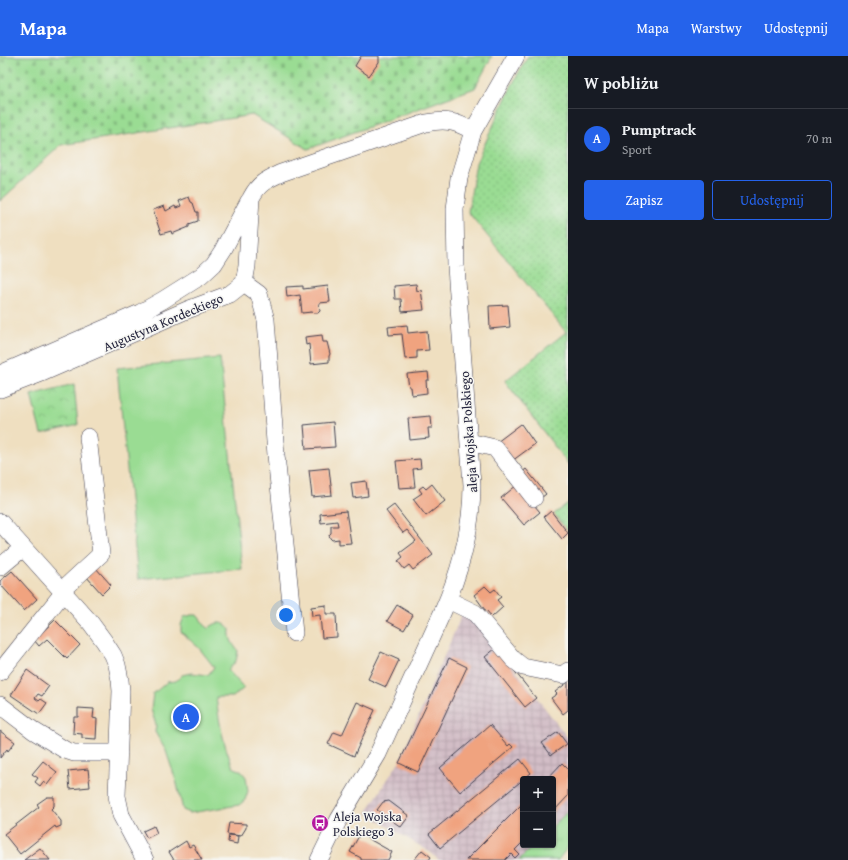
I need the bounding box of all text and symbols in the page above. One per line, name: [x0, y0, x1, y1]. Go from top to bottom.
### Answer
text: Mapa: [20, 14, 67, 42]
text: Mapa: [637, 18, 669, 38]
text: Warstwy: [691, 18, 742, 38]
text: Udostępnij: [764, 18, 828, 38]
text: W pobliżu: [584, 70, 659, 95]
text: Pumptrack: [622, 119, 696, 140]
text: A: [593, 129, 601, 148]
text: 70 m: [806, 129, 832, 148]
text: Sport: [622, 140, 652, 159]
button: Zapisz: [584, 180, 704, 220]
button: Udostępnij: [712, 180, 832, 220]
street label: Augustyna Kordeckiego: [100, 288, 226, 356]
street label: aleja Wojska Polskiego: [455, 370, 482, 493]
your location: [276, 605, 296, 625]
pin: A: [173, 702, 199, 732]
map controls: [520, 776, 556, 848]
button: +: [520, 776, 556, 812]
place label: Aleja Wojska Polskiego 3: [333, 807, 403, 841]
button: −: [520, 812, 556, 848]
bus stop icon: Aleja Wojska Polskiego 3: [310, 813, 330, 833]

